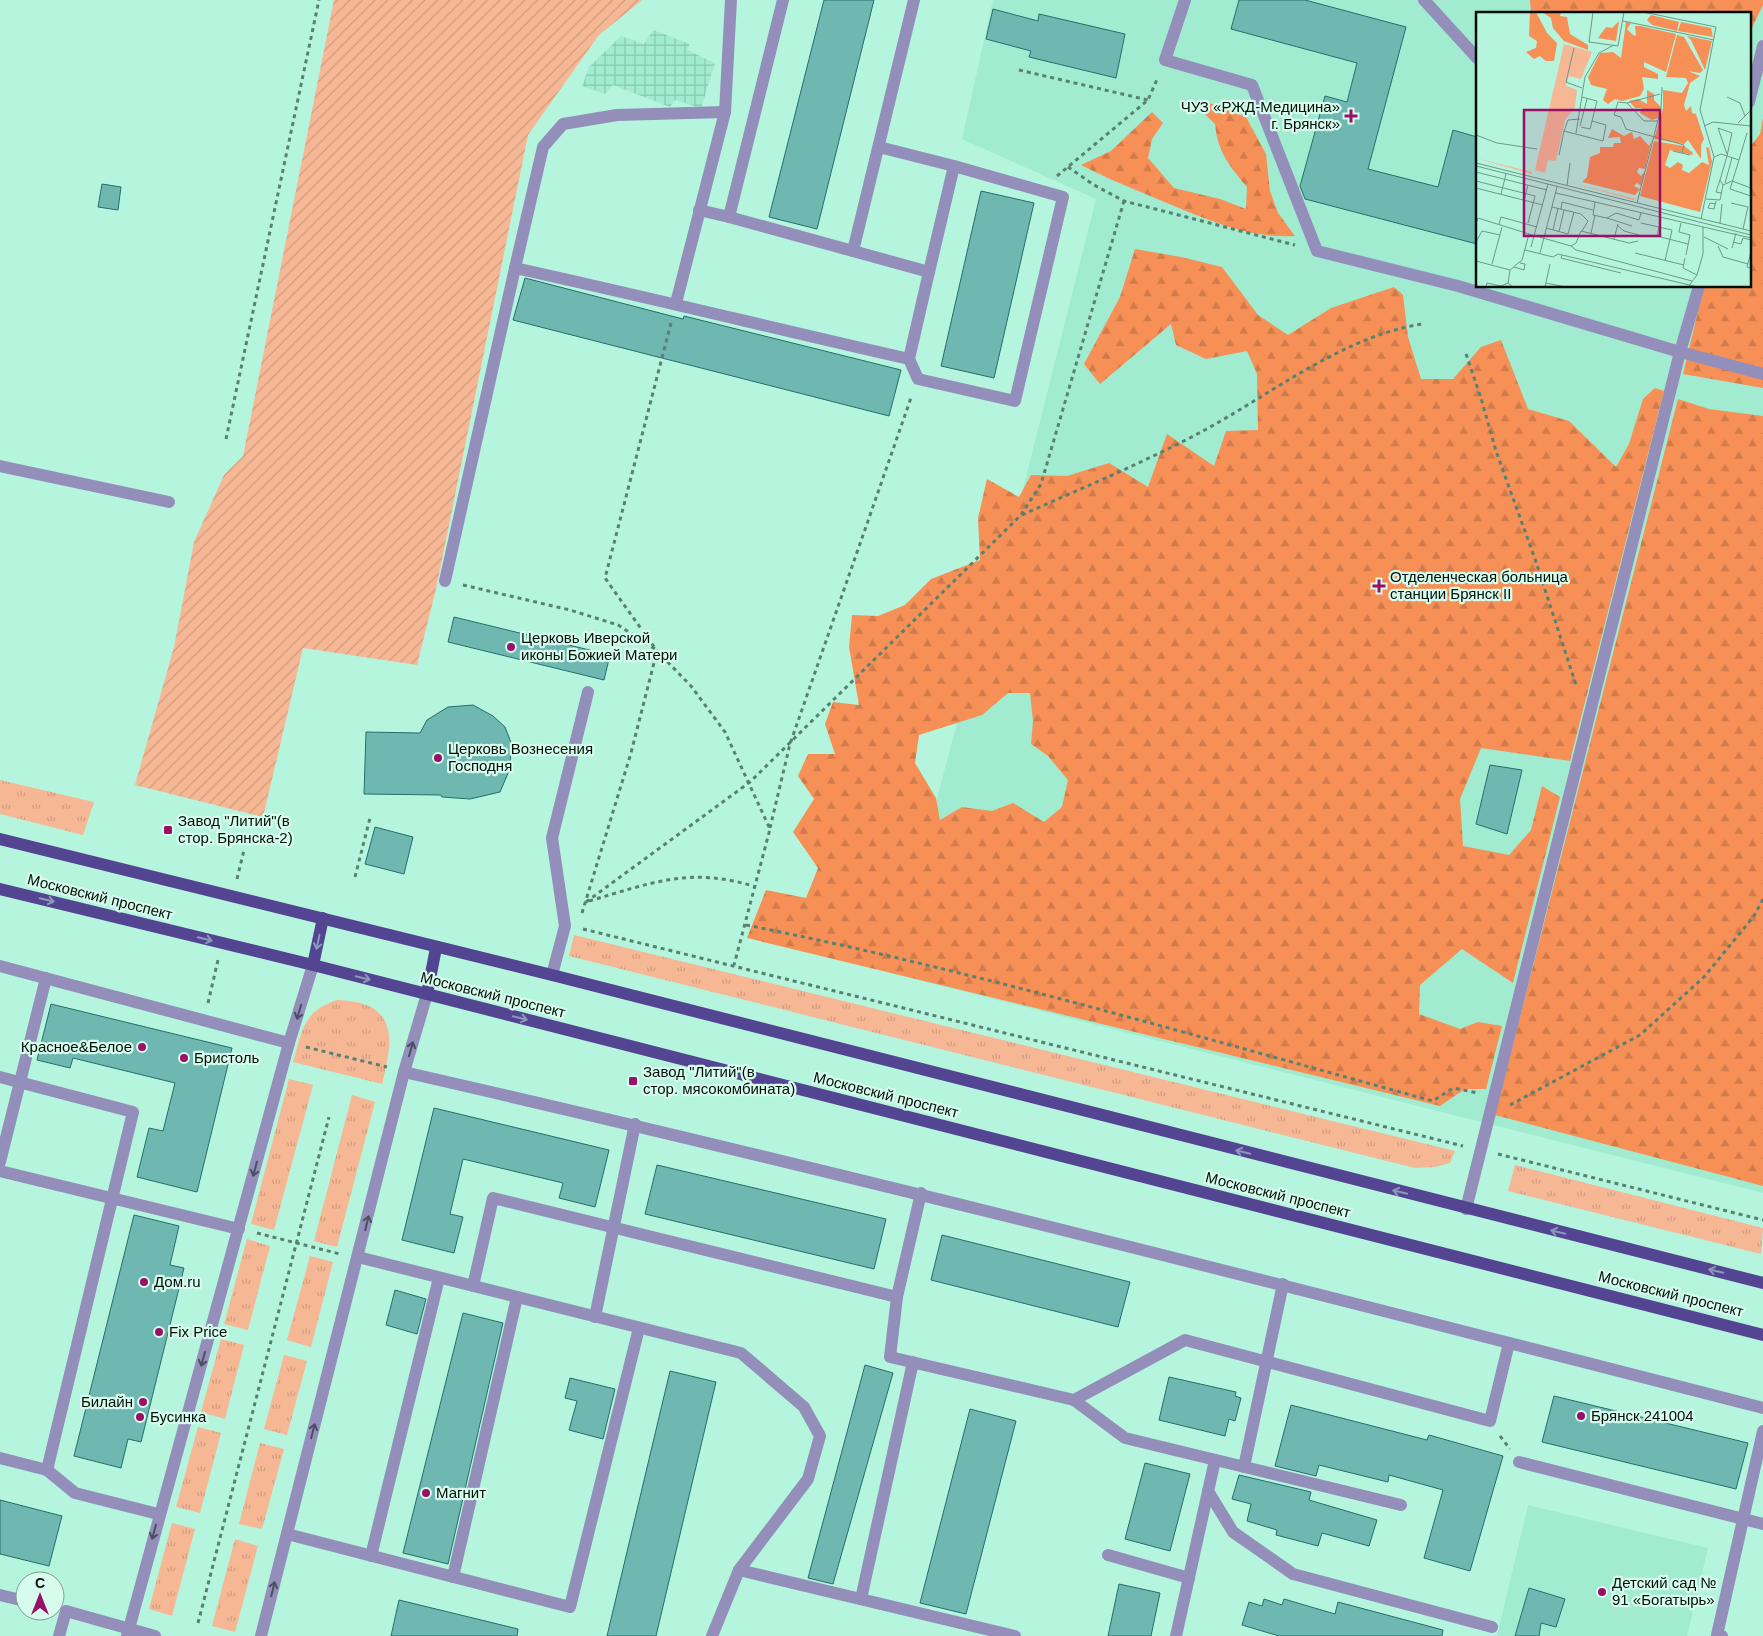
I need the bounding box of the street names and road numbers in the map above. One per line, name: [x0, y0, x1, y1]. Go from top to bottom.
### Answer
street label: Московский проспект: [26, 870, 174, 923]
street label: Московский проспект: [419, 968, 567, 1021]
street label: Московский проспект: [812, 1068, 960, 1121]
street label: Московский проспект: [1204, 1168, 1352, 1221]
street label: Московский проспект: [1597, 1267, 1745, 1320]

